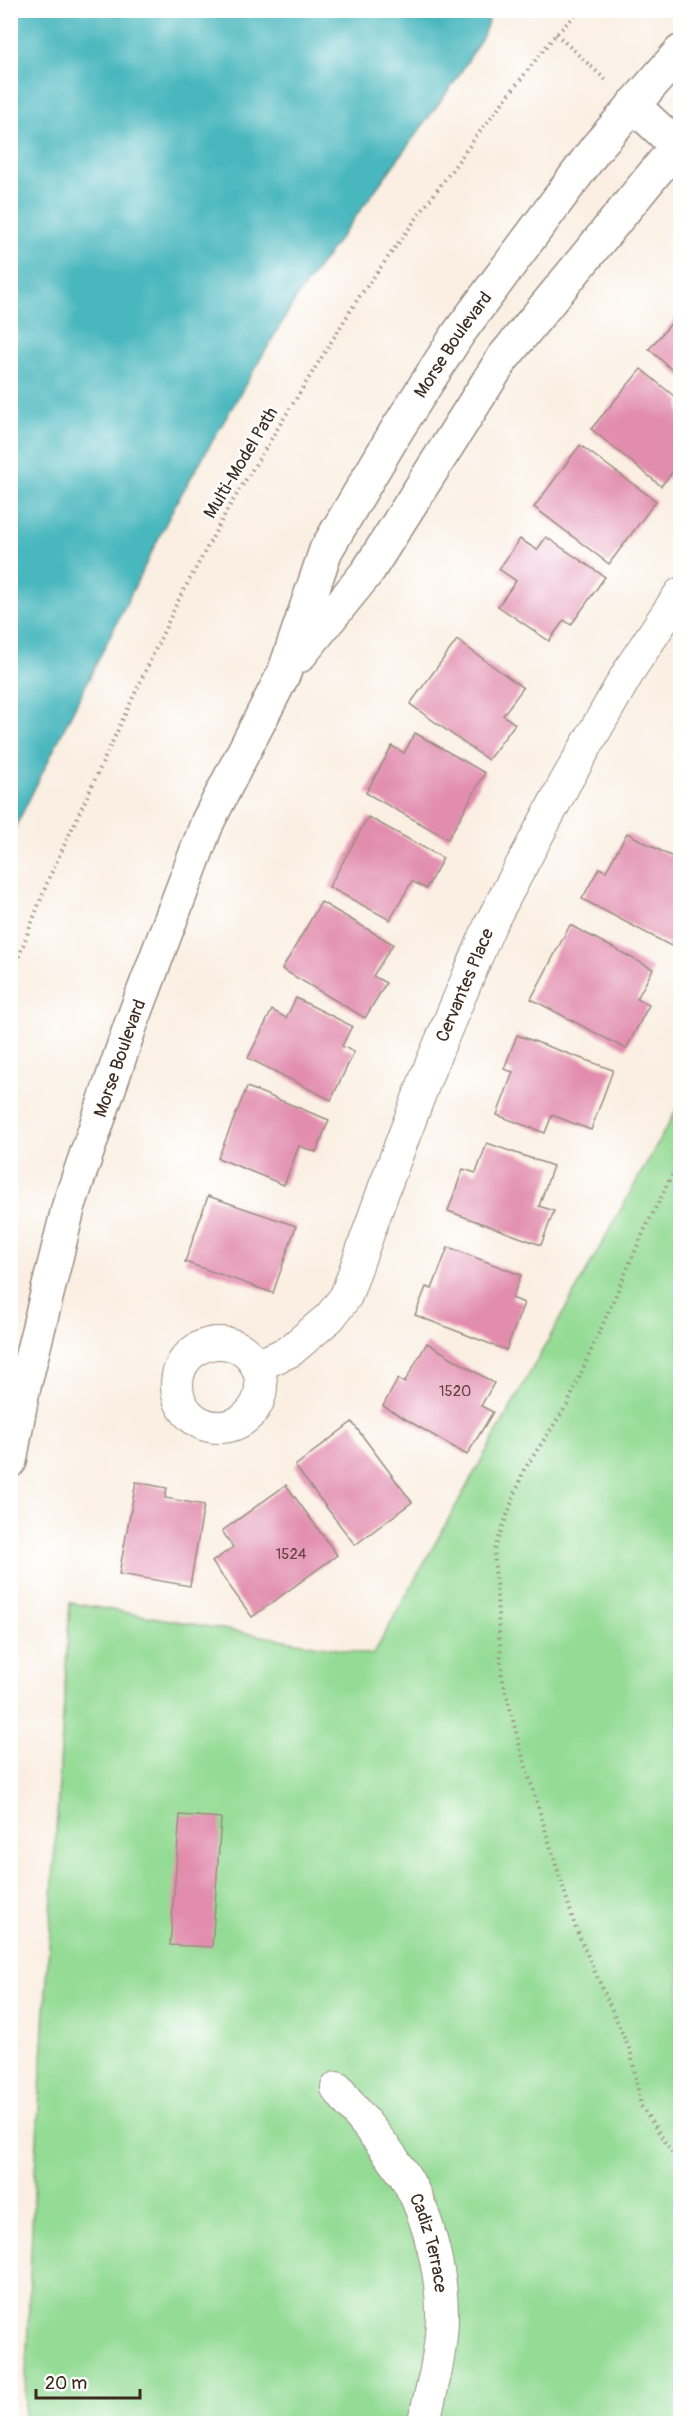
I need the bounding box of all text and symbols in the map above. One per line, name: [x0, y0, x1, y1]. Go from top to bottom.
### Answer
street label: Morse Boulevard: [409, 287, 497, 402]
street label: Multi-Model Path: [199, 403, 283, 523]
street label: Cervantes Place: [430, 925, 499, 1045]
street label: Morse Boulevard: [88, 996, 151, 1120]
house number: 1520: [439, 1382, 471, 1401]
house number: 1524: [275, 1545, 307, 1564]
street label: Cadiz Terrace: [404, 2190, 452, 2294]
scale bar: [36, 2362, 140, 2400]
text: 20 m: [45, 2372, 87, 2395]

